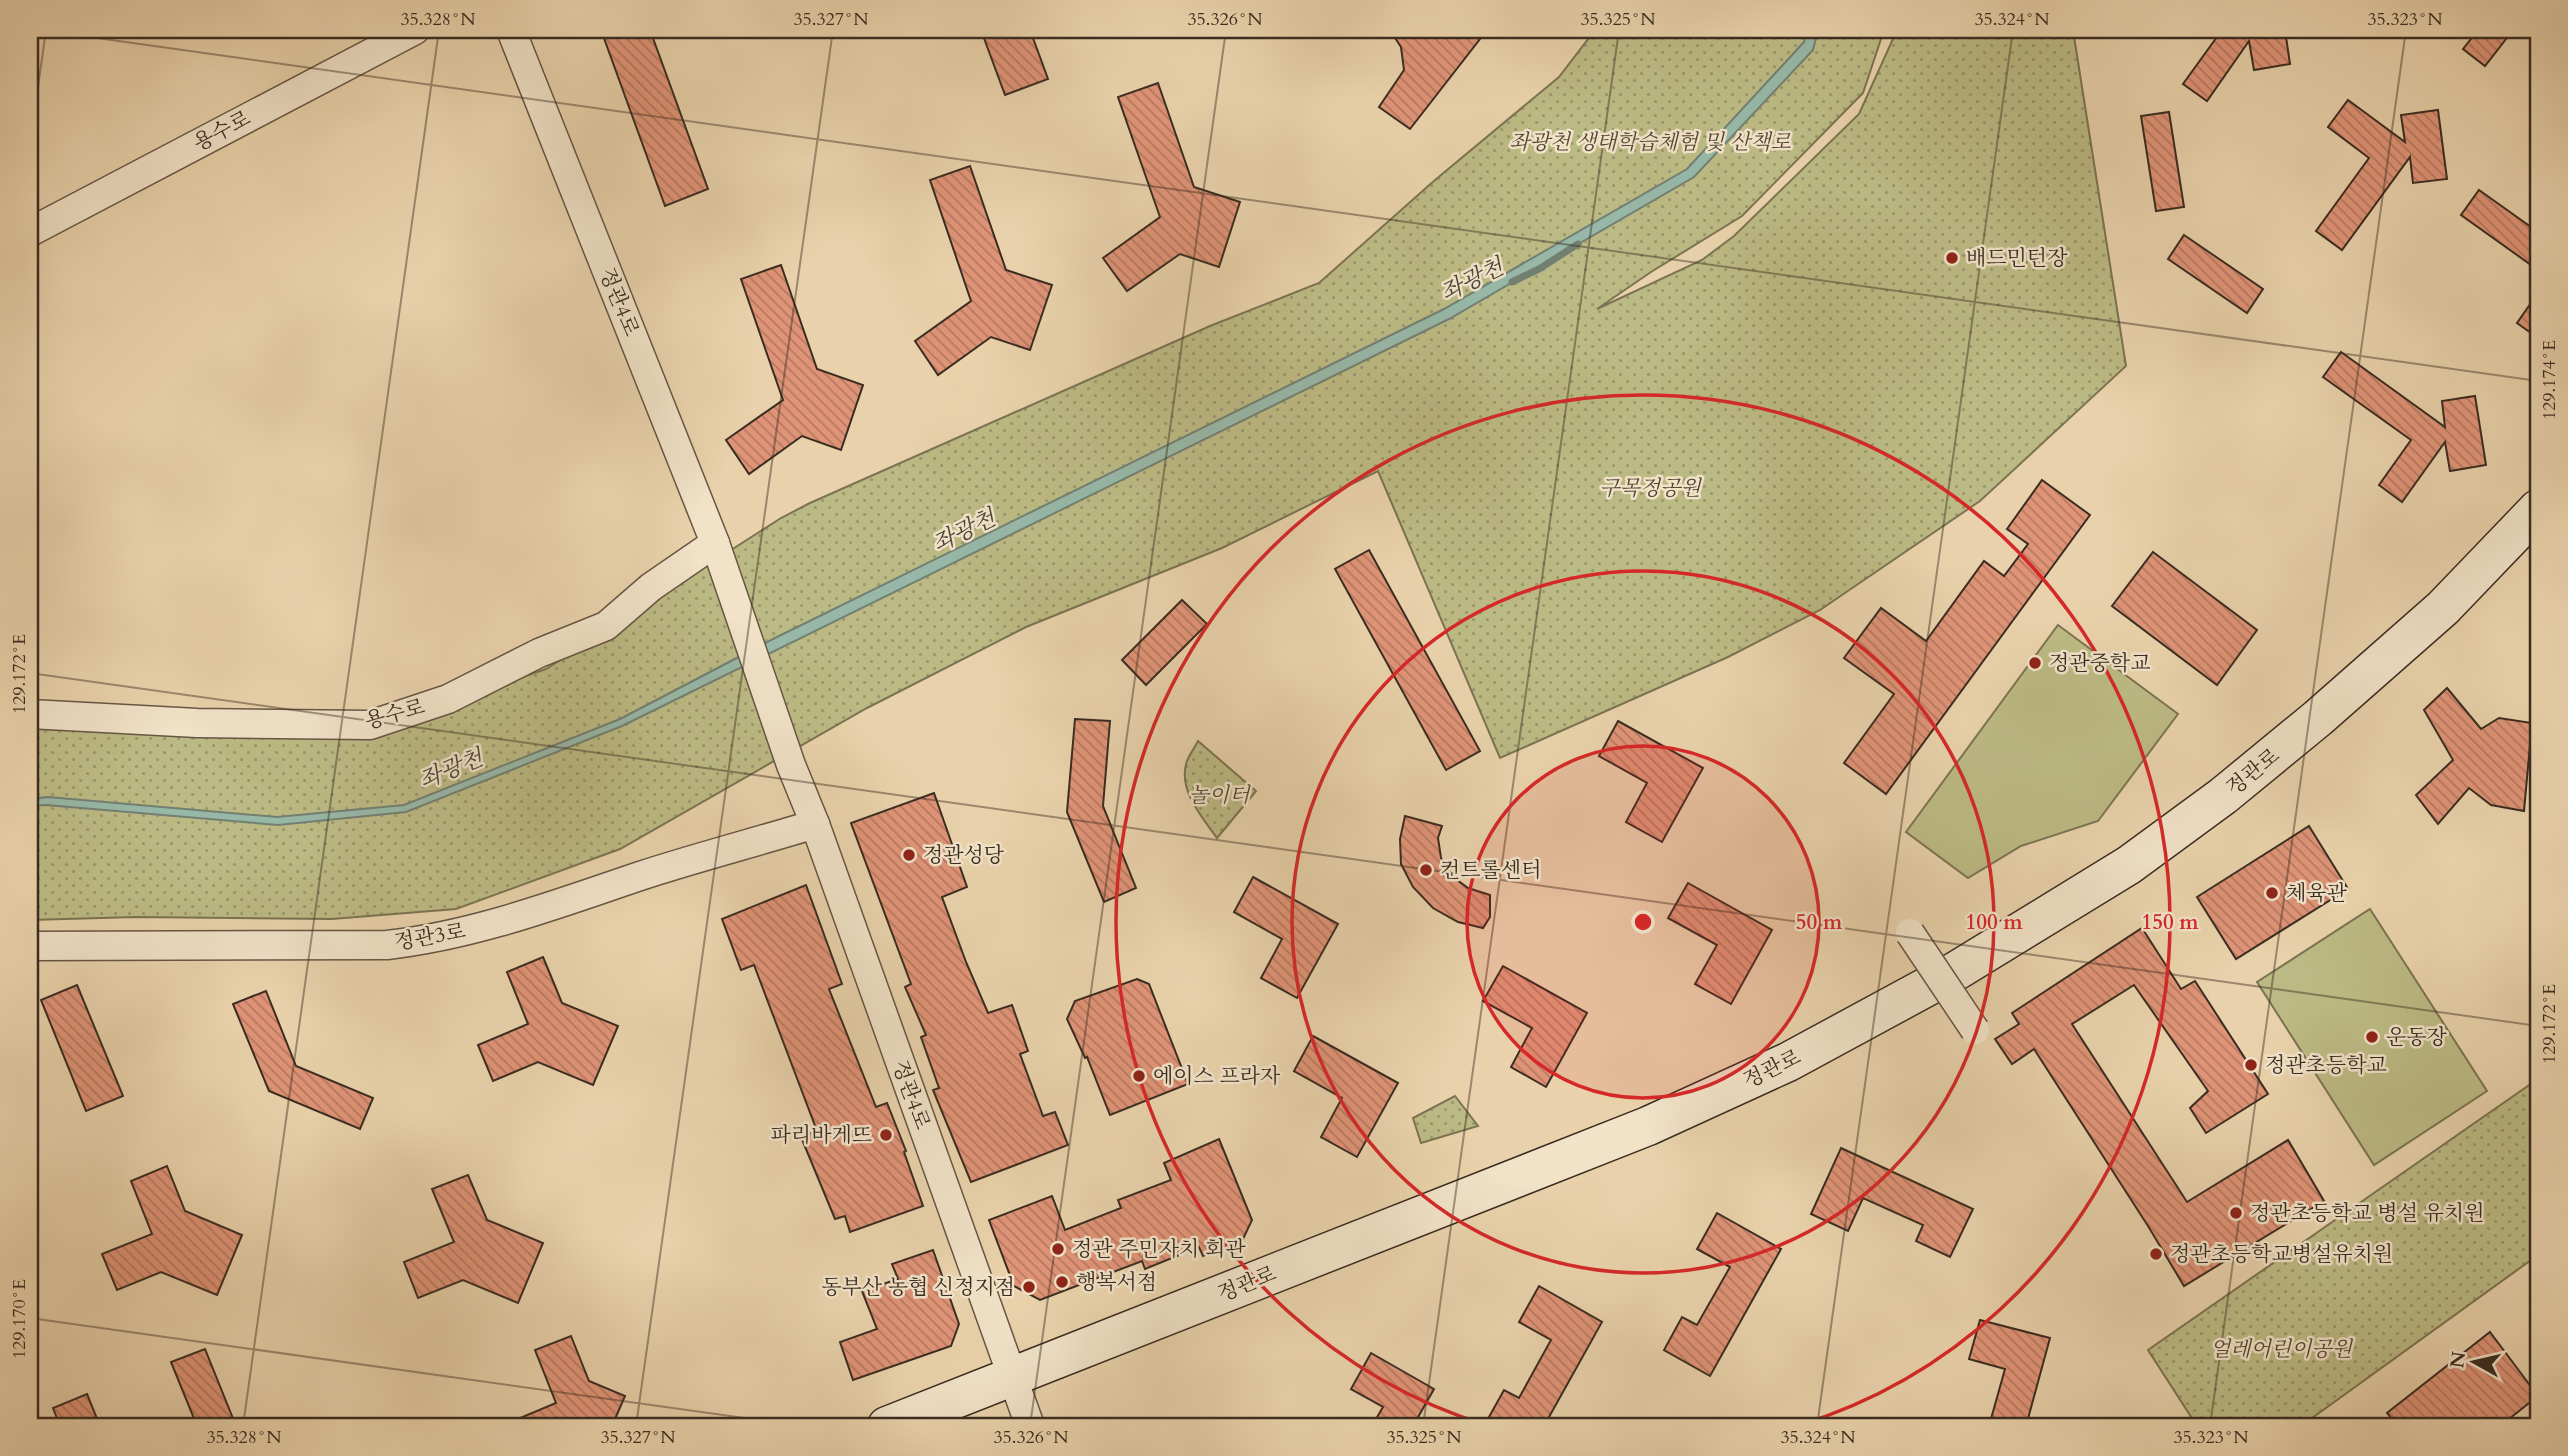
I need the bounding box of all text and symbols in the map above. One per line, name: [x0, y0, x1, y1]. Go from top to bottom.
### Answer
text: 35.328°N: [400, 7, 476, 32]
text: 35.327°N: [793, 7, 869, 32]
text: 35.326°N: [1187, 7, 1263, 32]
text: 35.325°N: [1580, 7, 1656, 32]
text: 35.324°N: [1974, 7, 2050, 32]
text: 35.323°N: [2367, 7, 2443, 32]
street label: 용수로: [188, 104, 256, 158]
park label: 좌광천 생태학습체험 및 산책로: [1509, 128, 1791, 157]
place label: 배드민턴장: [1966, 244, 2068, 273]
marker: 배드민턴장: [1944, 250, 1960, 266]
water label: 좌광천: [1435, 251, 1510, 309]
street label: 정관4로: [592, 263, 646, 341]
text: 129.174°E: [2537, 340, 2562, 420]
park label: 구목정공원: [1599, 474, 1702, 503]
water label: 좌광천: [927, 502, 1002, 560]
text: 129.172°E: [7, 634, 32, 714]
place label: 정관중학교: [2049, 649, 2150, 678]
marker: 정관중학교: [2027, 655, 2043, 671]
street label: 용수로: [362, 692, 428, 736]
water label: 좌광천: [414, 741, 489, 796]
street label: 정관로: [2220, 742, 2286, 802]
park label: 놀이터: [1189, 781, 1251, 810]
place label: 정관성당: [923, 841, 1005, 870]
marker: 정관성당: [901, 847, 917, 863]
place label: 컨트롤센터: [1440, 856, 1541, 885]
marker: 컨트롤센터: [1418, 862, 1434, 878]
place label: 체육관: [2286, 879, 2348, 908]
marker: 체육관: [2264, 885, 2280, 901]
text: 50 m: [1796, 908, 1843, 937]
text: 100 m: [1965, 908, 2023, 937]
text: 150 m: [2141, 908, 2199, 937]
centre of rings: [1631, 910, 1655, 934]
street label: 정관3로: [392, 917, 468, 957]
text: 129.172°E: [2537, 984, 2562, 1064]
place label: 운동장: [2386, 1023, 2448, 1052]
marker: 운동장: [2364, 1029, 2380, 1045]
street label: 정관로: [1738, 1043, 1806, 1095]
place label: 정관초등학교: [2265, 1051, 2387, 1080]
street label: 정관4로: [885, 1056, 937, 1134]
marker: 정관초등학교: [2243, 1057, 2259, 1073]
place label: 에이스 프라자: [1153, 1062, 1281, 1091]
marker: 에이스 프라자: [1131, 1068, 1147, 1084]
place label: 파리바게뜨: [771, 1121, 872, 1150]
marker: 파리바게뜨: [878, 1127, 894, 1143]
place label: 정관초등학교 병설 유치원: [2250, 1199, 2484, 1228]
marker: 정관초등학교 병설 유치원: [2228, 1205, 2244, 1221]
place label: 정관 주민자치 회관: [1072, 1235, 1246, 1264]
place label: 정관초등학교병설유치원: [2170, 1240, 2393, 1269]
marker: 정관 주민자치 회관: [1050, 1241, 1066, 1257]
marker: 정관초등학교병설유치원: [2148, 1246, 2164, 1262]
street label: 정관로: [1213, 1259, 1281, 1309]
place label: 행복서점: [1076, 1268, 1157, 1297]
place label: 동부산 농협 신정지점: [821, 1273, 1015, 1302]
marker: 행복서점: [1054, 1274, 1070, 1290]
text: 129.170°E: [7, 1279, 32, 1359]
marker: 동부산 농협 신정지점: [1021, 1279, 1037, 1295]
north arrow: [2438, 1326, 2508, 1396]
park label: 얼레어린이공원: [2210, 1335, 2354, 1364]
text: N: [2444, 1349, 2472, 1370]
text: 35.328°N: [206, 1425, 282, 1450]
text: 35.327°N: [600, 1425, 676, 1450]
text: 35.326°N: [993, 1425, 1069, 1450]
text: 35.325°N: [1386, 1425, 1462, 1450]
text: 35.324°N: [1780, 1425, 1856, 1450]
text: 35.323°N: [2173, 1425, 2249, 1450]

